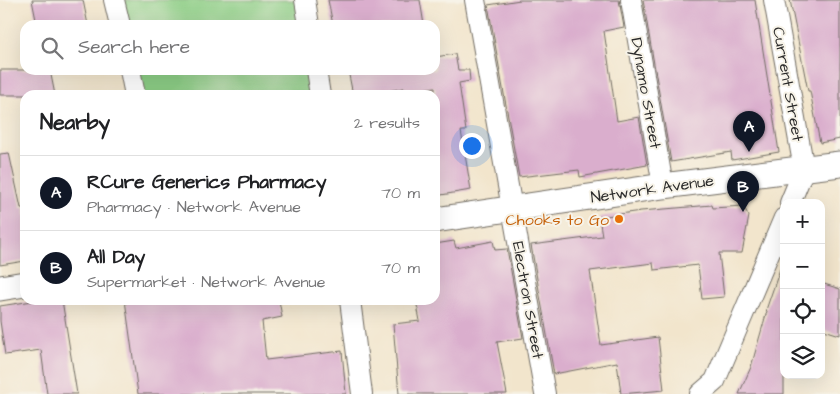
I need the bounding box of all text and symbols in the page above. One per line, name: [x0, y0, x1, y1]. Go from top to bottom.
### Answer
search box: [20, 20, 440, 75]
street label: Current Street: [767, 25, 809, 144]
icon: search: [38, 34, 66, 62]
text: Search here: [78, 34, 190, 61]
street label: Dynamo Street: [624, 36, 667, 151]
text: Nearby: [40, 108, 110, 137]
pin: A: [733, 111, 765, 152]
text: 2 results: [354, 112, 420, 134]
your location: [459, 133, 485, 159]
text: RCure Generics Pharmacy: [87, 169, 326, 196]
street label: Network Avenue: [589, 169, 715, 209]
pin: B: [727, 171, 759, 212]
text: A: [51, 182, 61, 204]
text: 70 m: [381, 182, 420, 204]
text: Pharmacy · Network Avenue: [87, 196, 301, 218]
map controls: [780, 199, 825, 379]
button: +: [780, 199, 825, 244]
place label: Chooks to Go: [506, 209, 609, 231]
marker: Chooks to Go: [613, 213, 625, 225]
street label: Electron Street: [507, 240, 549, 361]
text: All Day: [87, 244, 145, 271]
button: −: [780, 244, 825, 289]
text: B: [50, 257, 62, 279]
text: 70 m: [381, 257, 420, 279]
text: Supermarket · Network Avenue: [87, 271, 325, 293]
button: locate: [780, 289, 825, 334]
button: layers: [780, 334, 825, 379]

